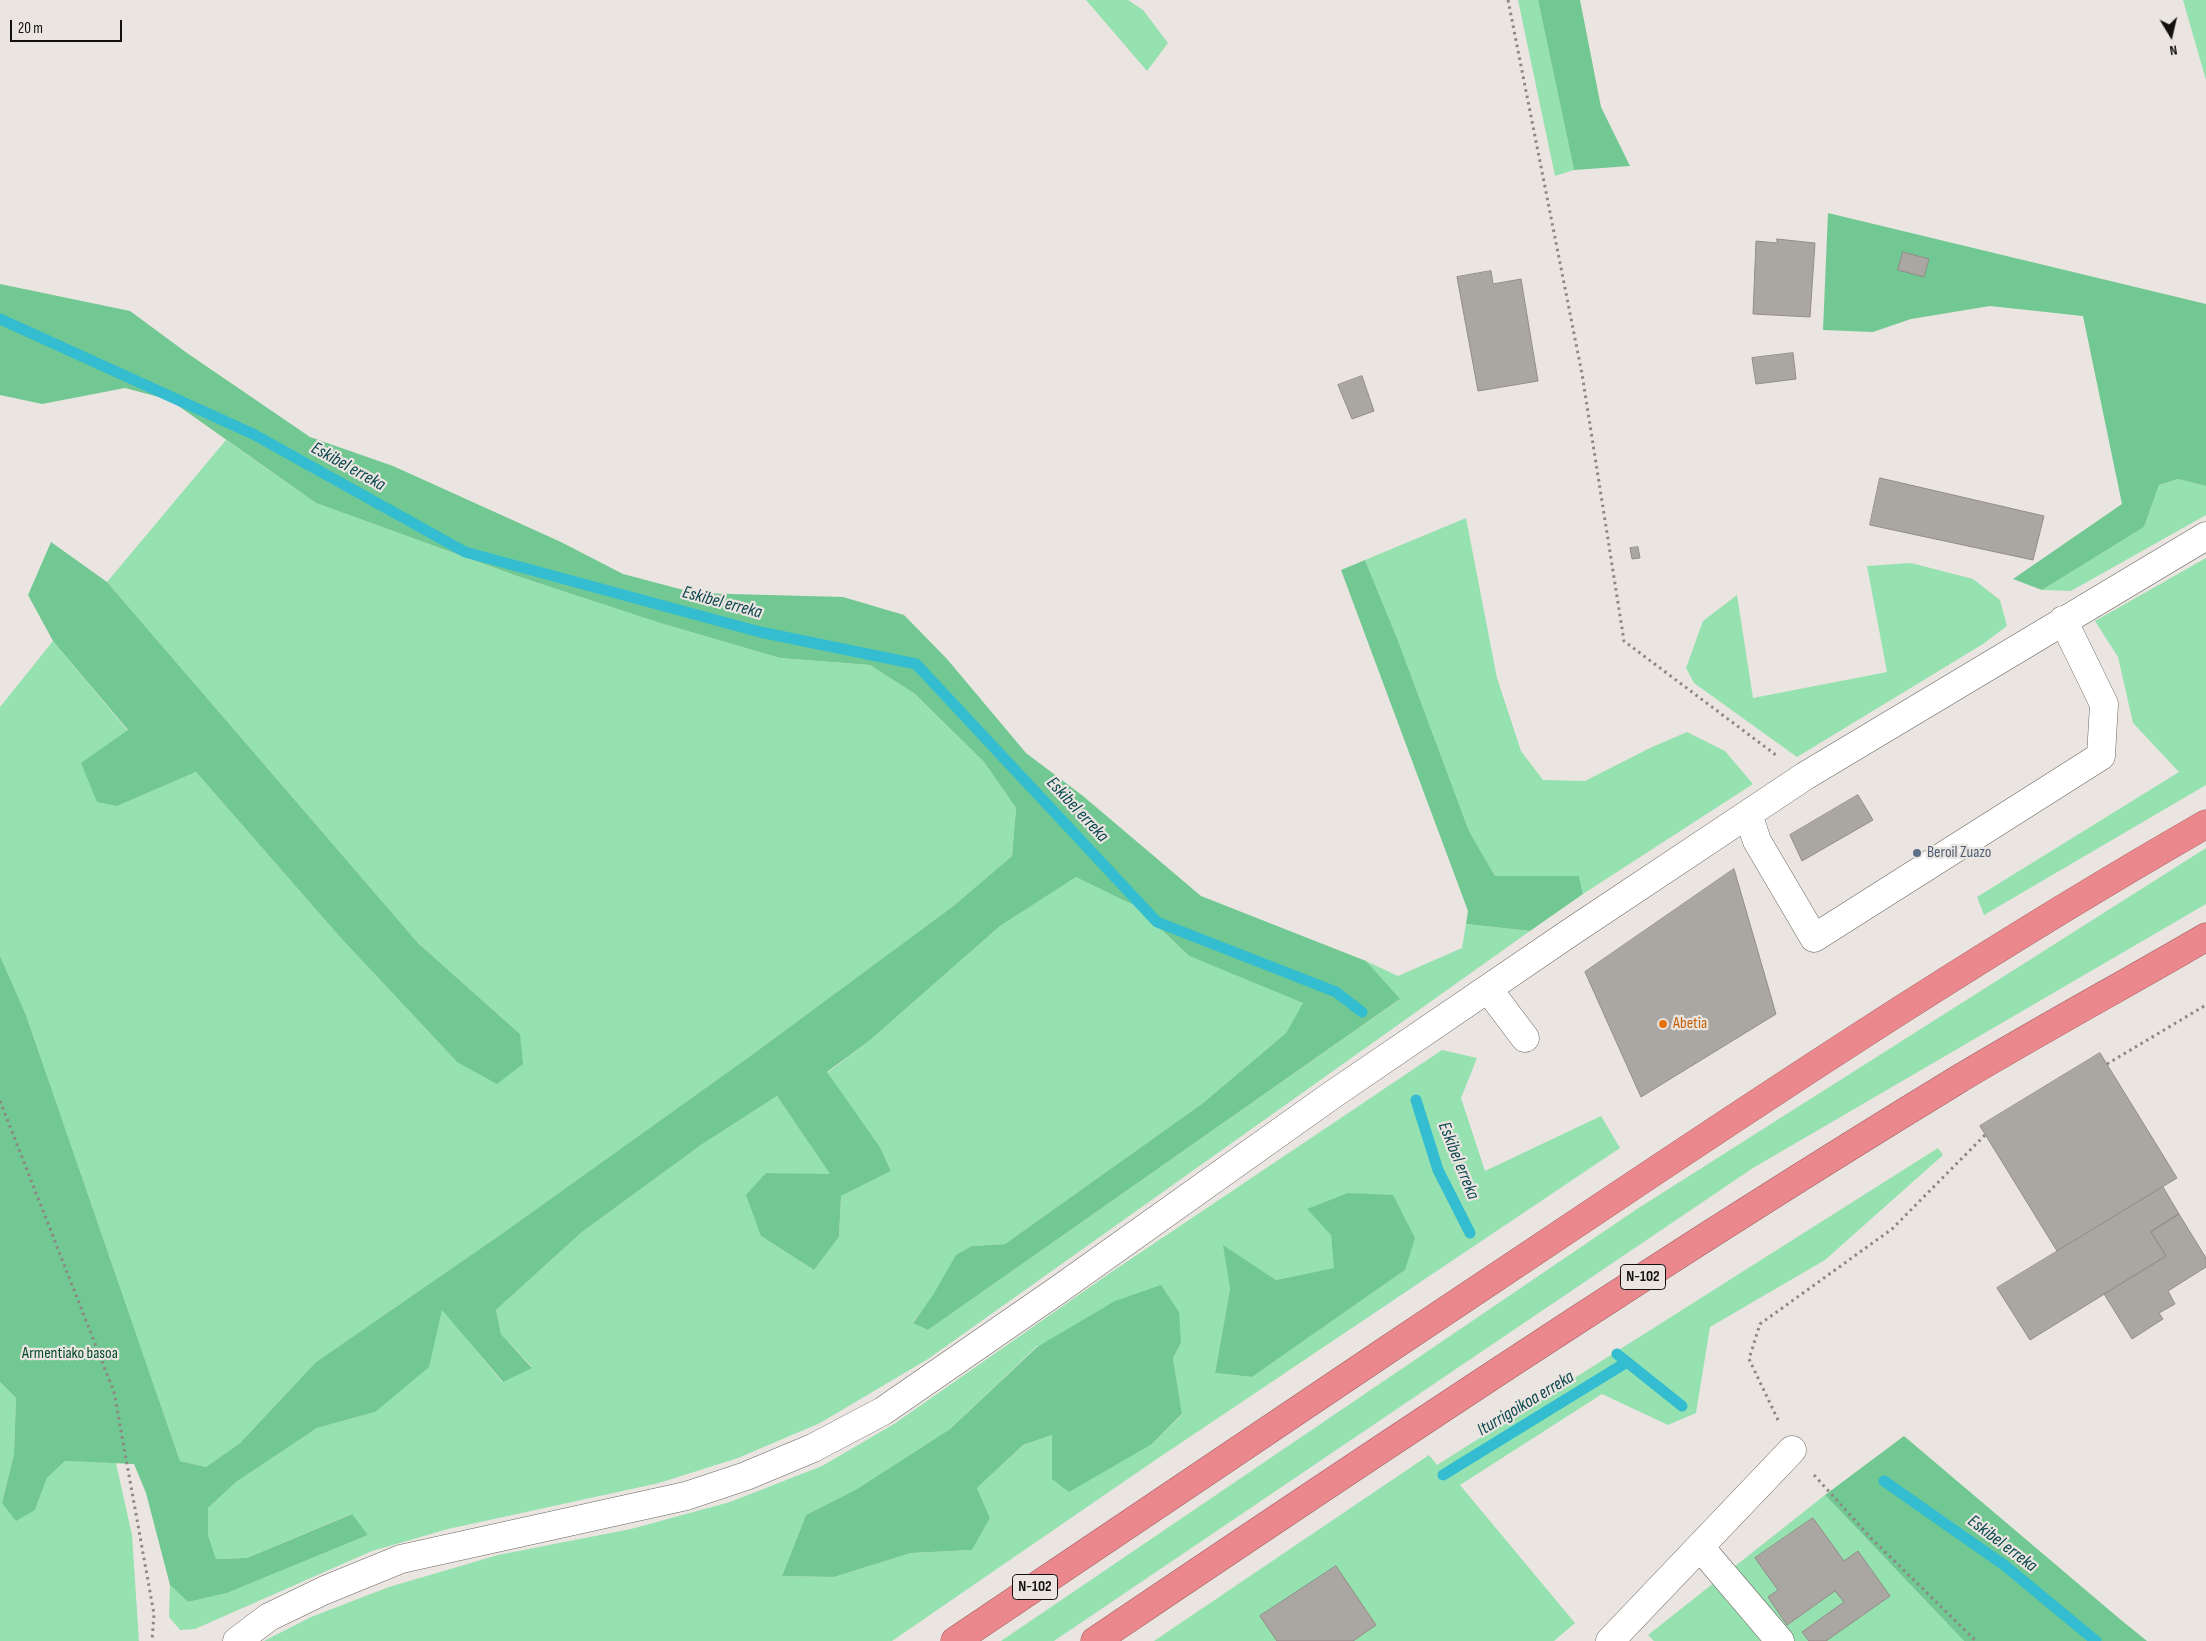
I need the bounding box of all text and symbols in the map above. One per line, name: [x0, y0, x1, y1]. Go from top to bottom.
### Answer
scale bar: [12, 10, 125, 42]
north arrow: [2146, 10, 2196, 60]
text: 20 m: [18, 19, 43, 38]
text: N: [2168, 41, 2178, 59]
water label: Eskibel erreka: [307, 438, 389, 496]
water label: Eskibel erreka: [680, 582, 764, 624]
water label: Eskibel erreka: [1041, 773, 1113, 847]
place label: Beroil Zuazo: [1927, 843, 1991, 863]
marker: Beroil Zuazo: [1911, 847, 1923, 859]
place label: Abetia: [1673, 1014, 1707, 1034]
marker: Abetia: [1657, 1018, 1669, 1030]
water label: Eskibel erreka: [1433, 1119, 1483, 1203]
road number: N-102: [1620, 1264, 1666, 1290]
park label: Armentiako basoa: [22, 1344, 118, 1364]
water label: Iturrigoikoa erreka: [1474, 1367, 1578, 1441]
water label: Eskibel erreka: [1963, 1511, 2041, 1577]
road number: N-102: [1012, 1574, 1058, 1600]

